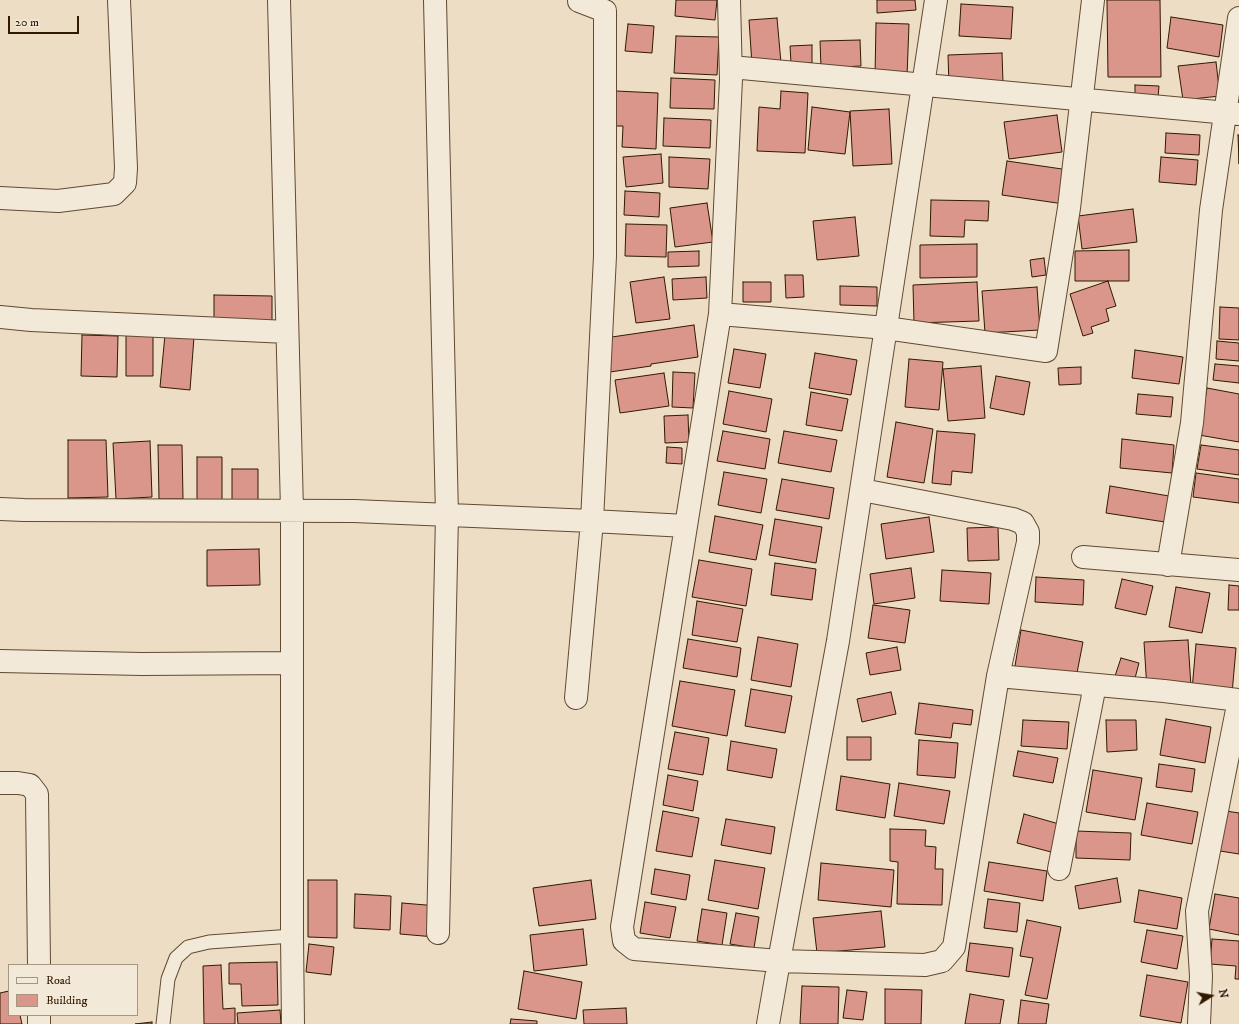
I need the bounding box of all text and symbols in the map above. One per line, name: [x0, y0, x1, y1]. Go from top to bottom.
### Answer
scale bar: [10, 8, 81, 34]
text: 20 m: [15, 15, 39, 30]
legend: [8, 964, 138, 1016]
text: Road: [46, 973, 71, 988]
north arrow: [1191, 976, 1231, 1016]
text: N: [1215, 988, 1231, 999]
text: Building: [46, 993, 87, 1008]

